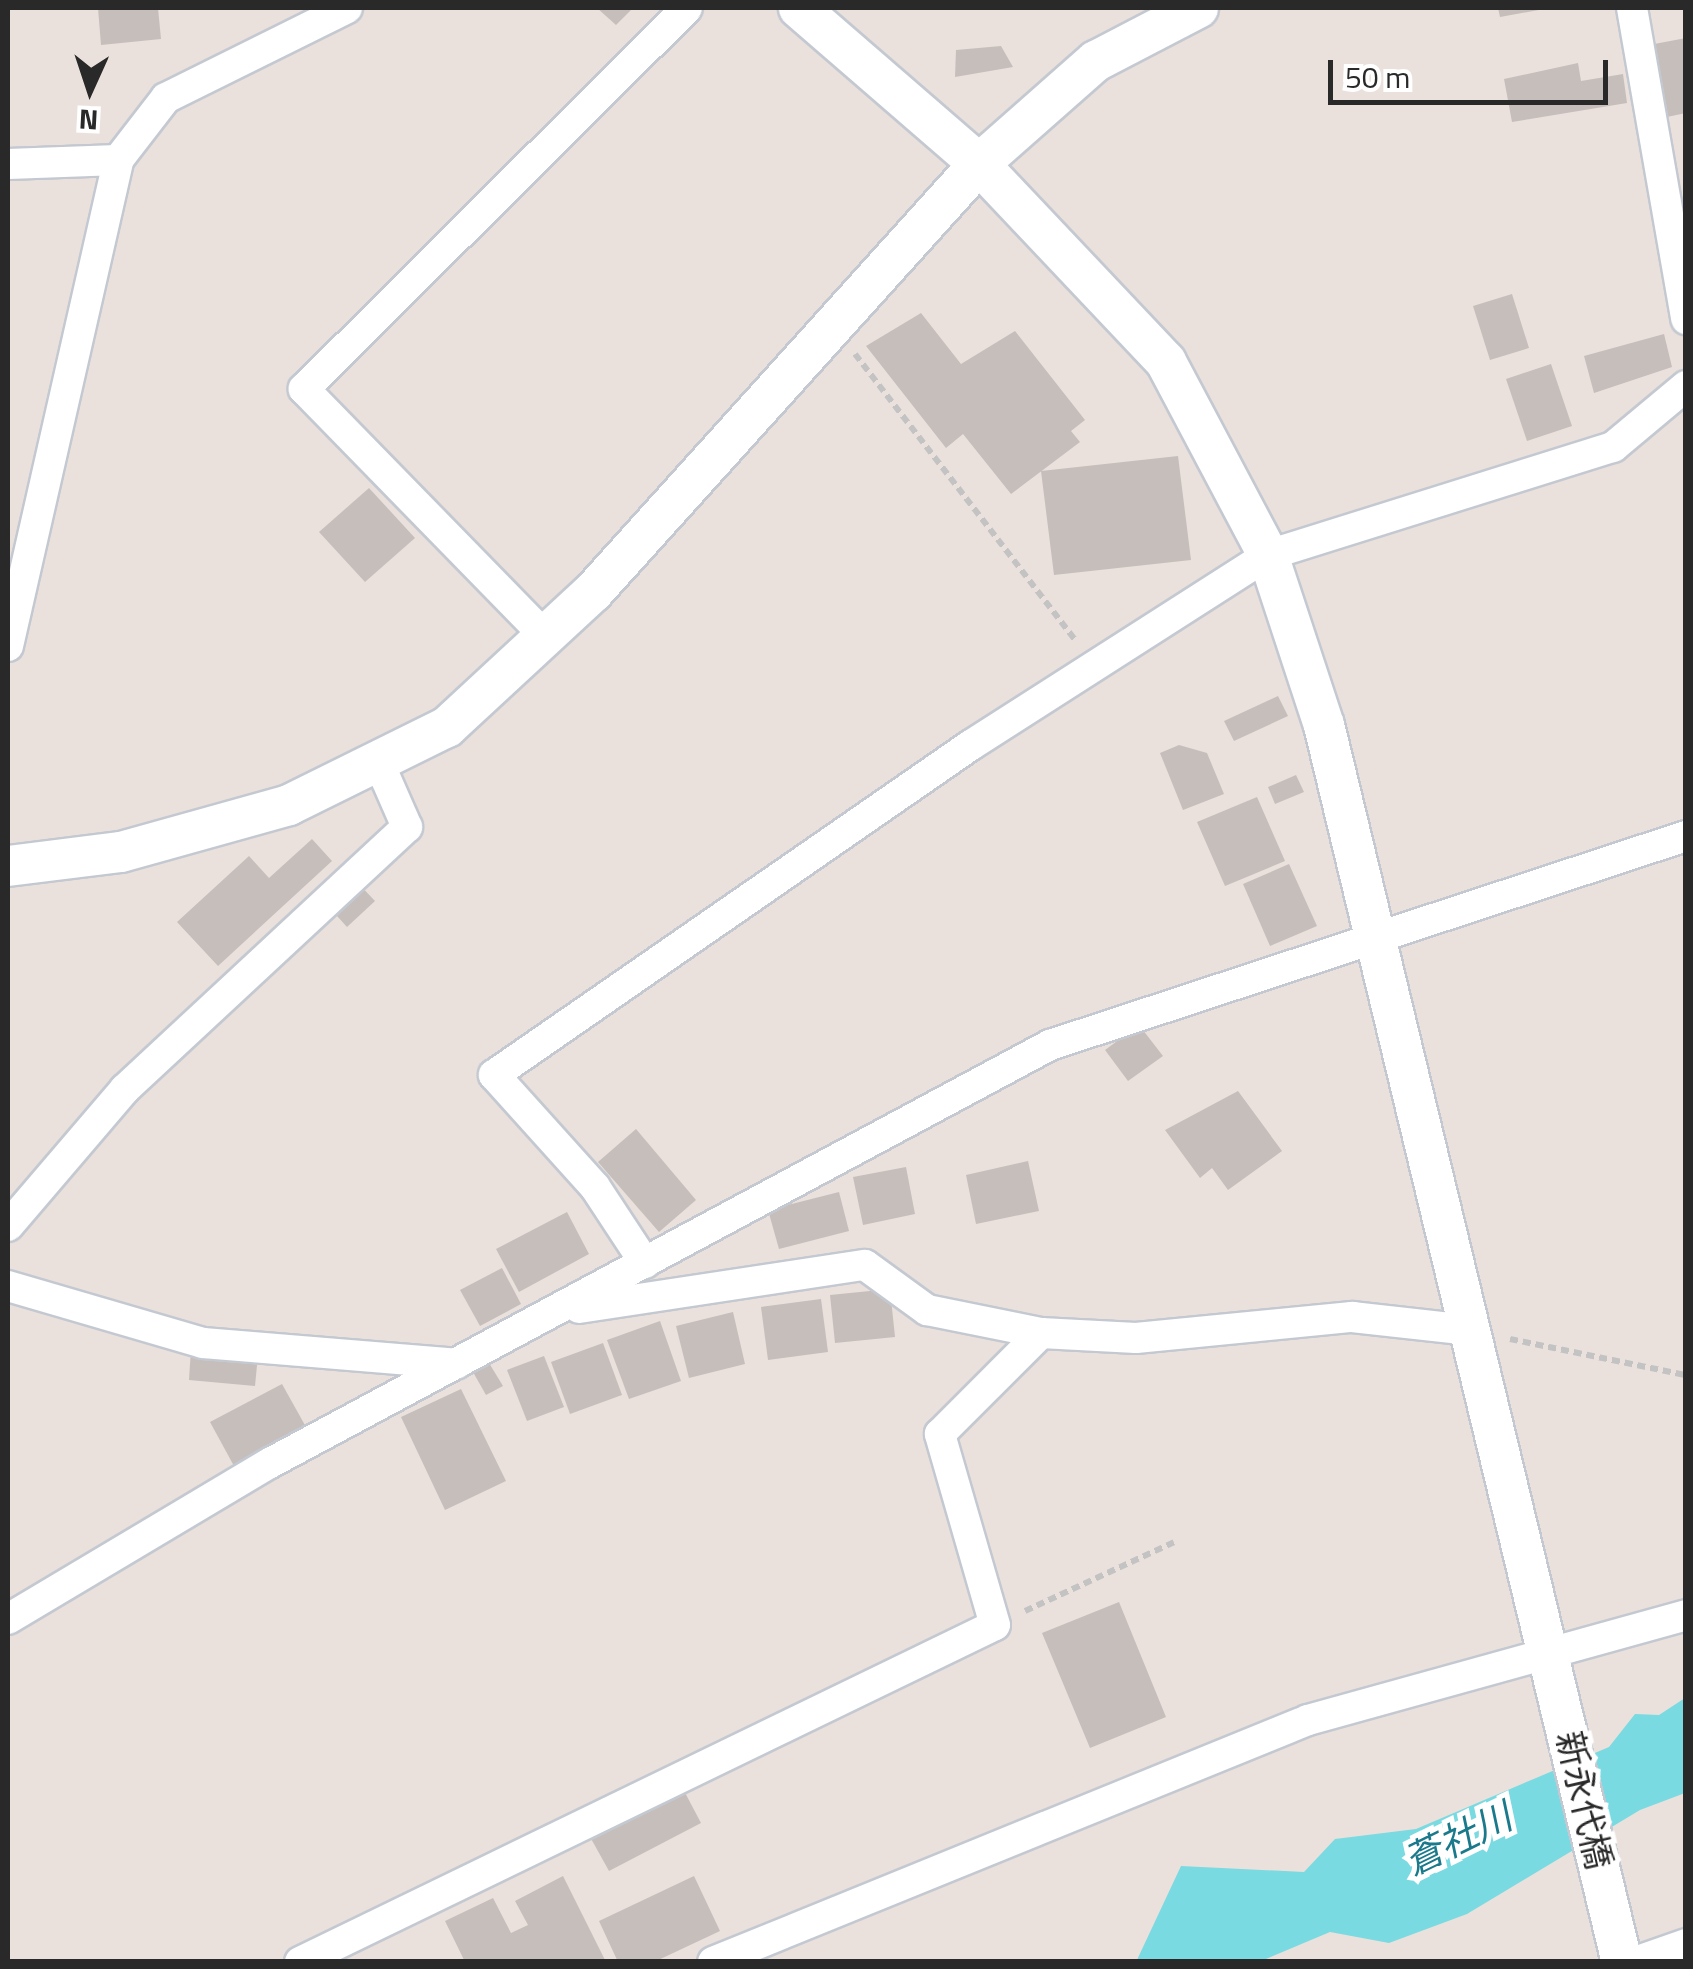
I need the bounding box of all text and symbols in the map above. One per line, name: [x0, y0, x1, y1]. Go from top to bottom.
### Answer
north arrow: [40, 40, 140, 140]
scale bar: [1333, 40, 1613, 102]
text: 50 m: [1345, 54, 1410, 100]
text: N: [78, 98, 99, 142]
street label: 新永代橋: [1549, 1727, 1621, 1873]
water label: 蒼社川: [1397, 1794, 1519, 1884]

